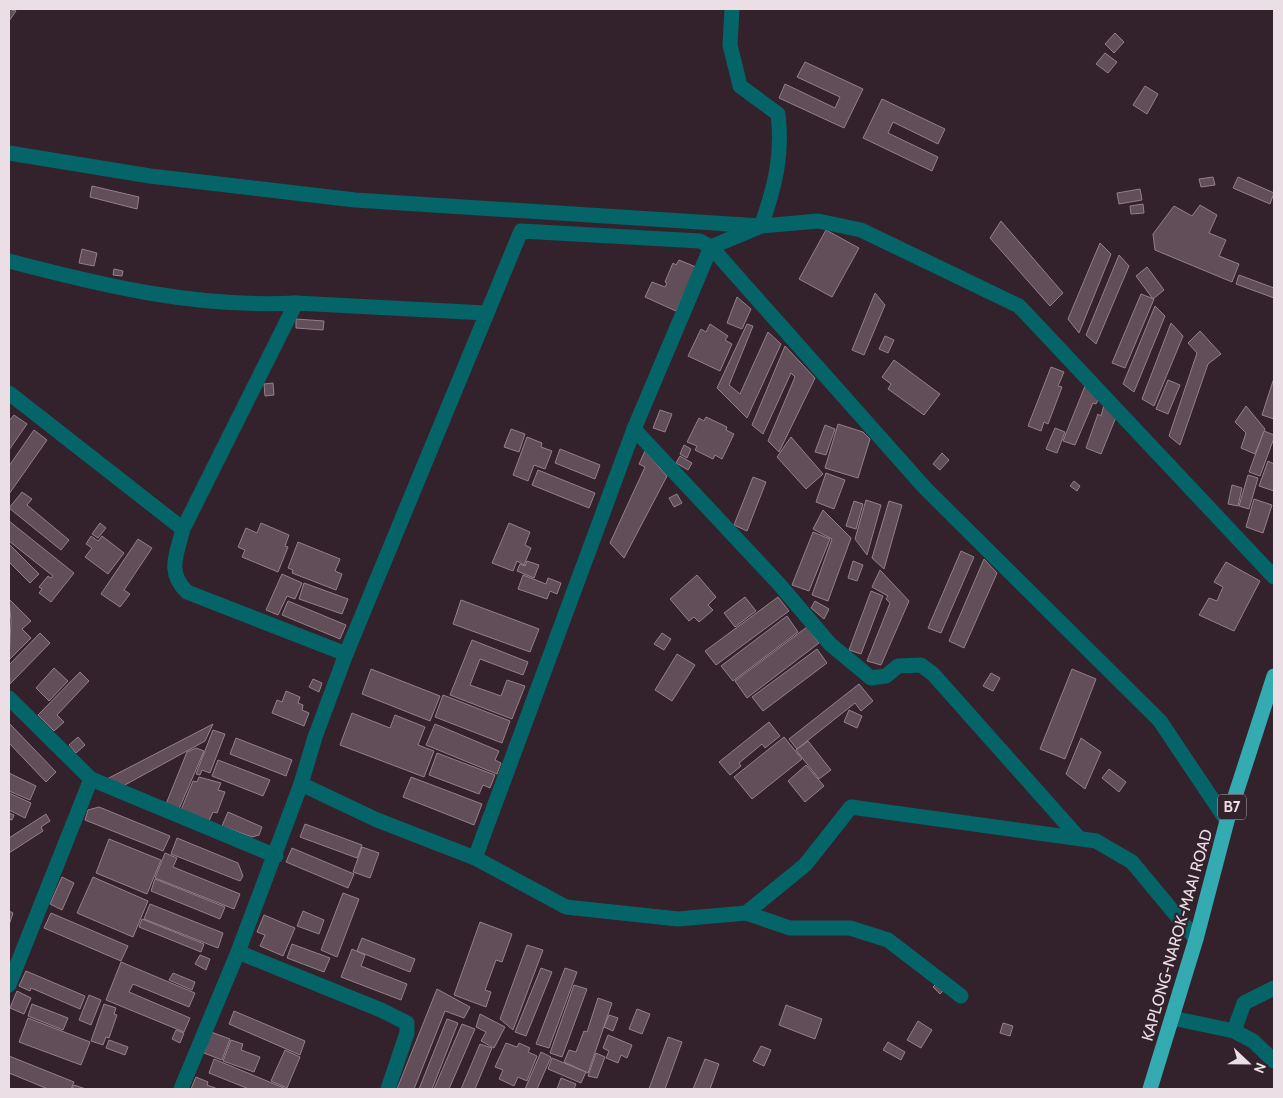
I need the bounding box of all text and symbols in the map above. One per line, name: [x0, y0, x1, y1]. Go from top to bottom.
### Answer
road number: B7: [1218, 794, 1246, 820]
street label: KAPLONG-NAROK-MAAI ROAD: [1138, 827, 1216, 1043]
north arrow: [1223, 1038, 1273, 1088]
text: N: [1250, 1060, 1270, 1076]

